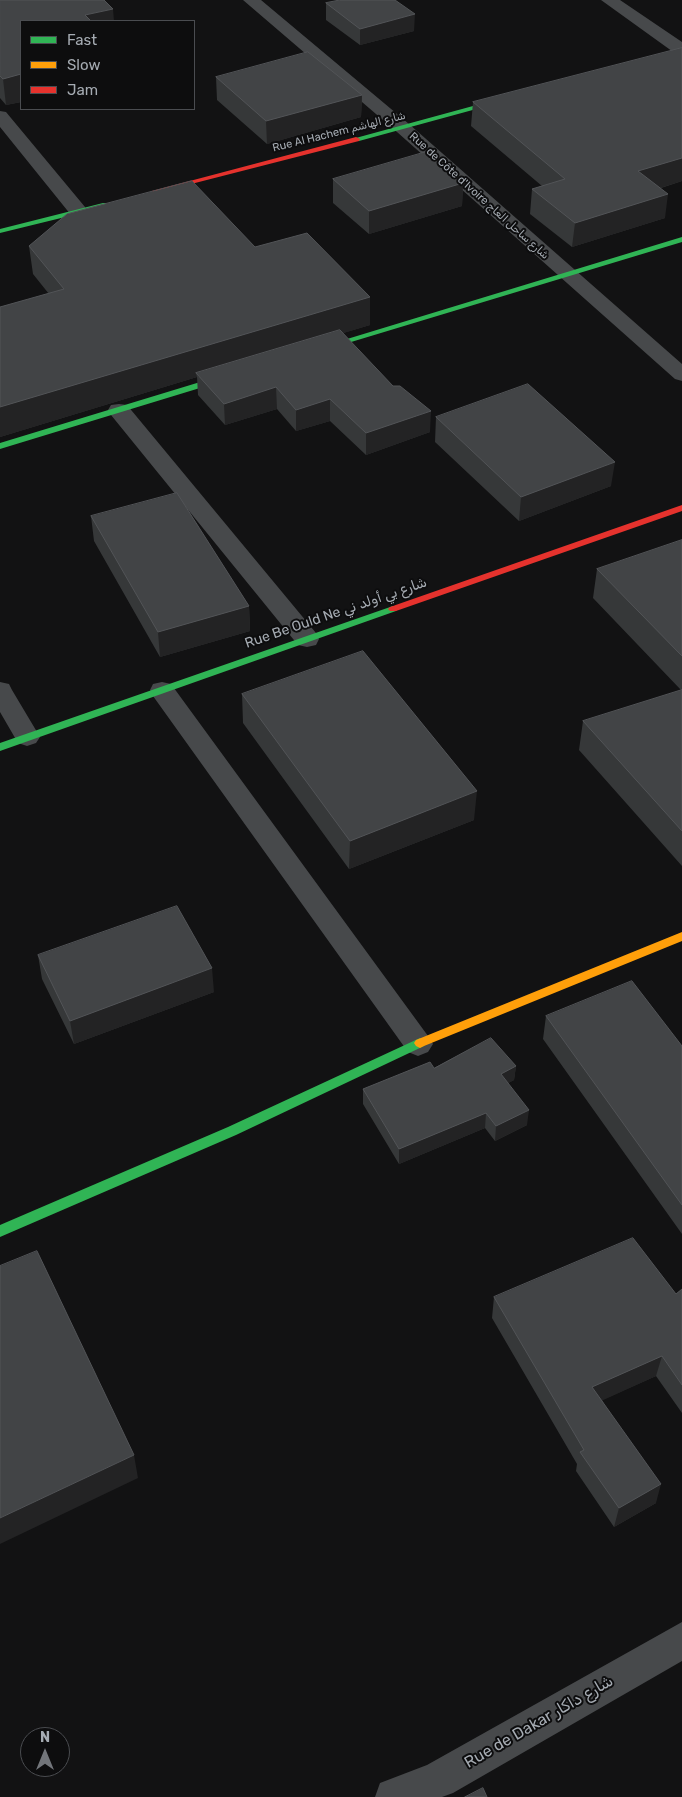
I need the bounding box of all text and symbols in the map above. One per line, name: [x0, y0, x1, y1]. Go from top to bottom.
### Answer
legend: [20, 20, 195, 110]
text: Fast: [67, 31, 97, 49]
text: Slow: [67, 56, 100, 74]
text: Jam: [67, 81, 98, 99]
street label: Rue Al Hachem شارع الهاشم: [271, 109, 407, 155]
street label: Rue de Côte d'Ivoire شارع ساحل العاج: [407, 130, 551, 262]
street label: Rue Be Ould Ne شارع بي أولد ني: [243, 574, 429, 652]
street label: Rue de Dakar شارع داكار: [461, 1672, 617, 1772]
north arrow: [20, 1727, 70, 1777]
text: N: [40, 1729, 50, 1746]

